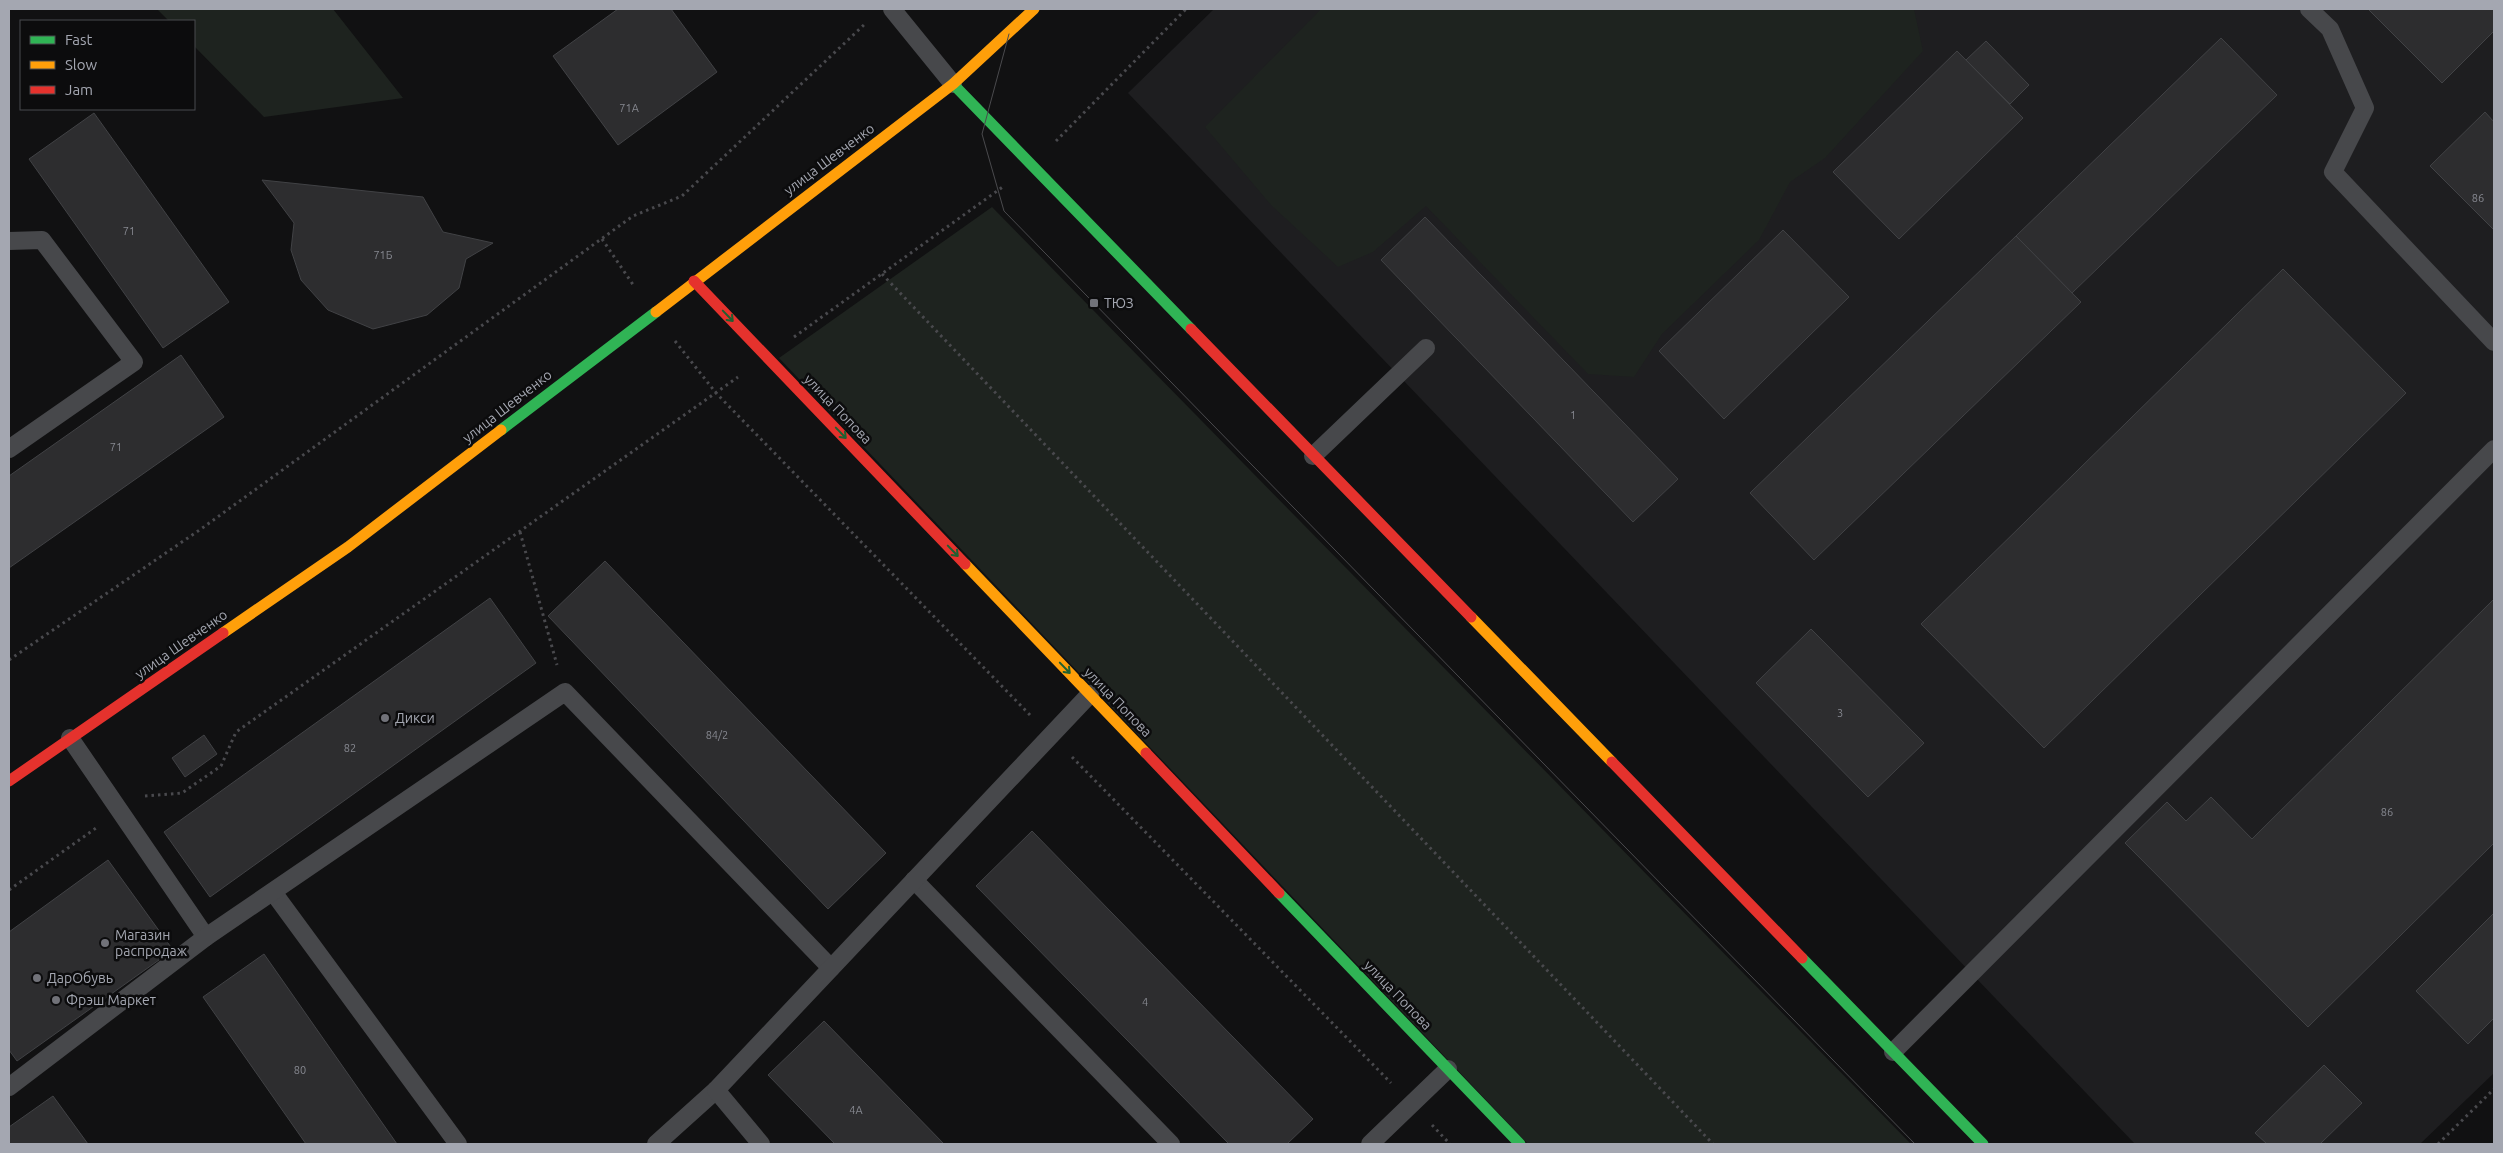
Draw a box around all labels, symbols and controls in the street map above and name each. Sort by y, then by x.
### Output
legend [20,20,195,110]
text: Fast [65,31,93,48]
text: Slow [65,56,98,73]
text: Jam [65,81,93,98]
house number: 71А [619,102,640,114]
street label: улица Шевченко [781,120,877,198]
house number: 86 [2472,192,2484,204]
house number: 71 [123,225,135,237]
house number: 71Б [373,249,393,261]
place label: ТЮЗ [1104,295,1134,311]
marker: ТЮЗ [1088,297,1100,309]
one-way arrow [722,310,734,322]
street label: улица Шевченко [459,366,555,446]
street label: улица Попова [801,371,875,447]
house number: 1 [1570,409,1576,421]
one-way arrow [835,427,847,439]
house number: 71 [110,441,122,453]
one-way arrow [947,544,959,557]
street label: улица Шевченко [132,606,230,682]
one-way arrow [1059,662,1071,674]
street label: улица Попова [1081,664,1155,740]
house number: 3 [1837,707,1843,719]
place label: Дикси [395,710,435,726]
marker: Дикси [379,712,391,724]
house number: 84/2 [706,729,728,741]
house number: 82 [344,742,356,754]
house number: 86 [2381,806,2393,818]
place label: Магазин распродаж [115,927,188,959]
marker: Магазин распродаж [99,937,111,949]
street label: улица Попова [1361,957,1435,1033]
place label: ДарОбувь [47,970,113,986]
marker: ДарОбувь [31,972,43,984]
place label: Фрэш Маркет [66,992,156,1008]
marker: Фрэш Маркет [50,994,62,1006]
house number: 4 [1142,996,1148,1008]
house number: 80 [294,1064,306,1076]
house number: 4А [849,1104,864,1116]

